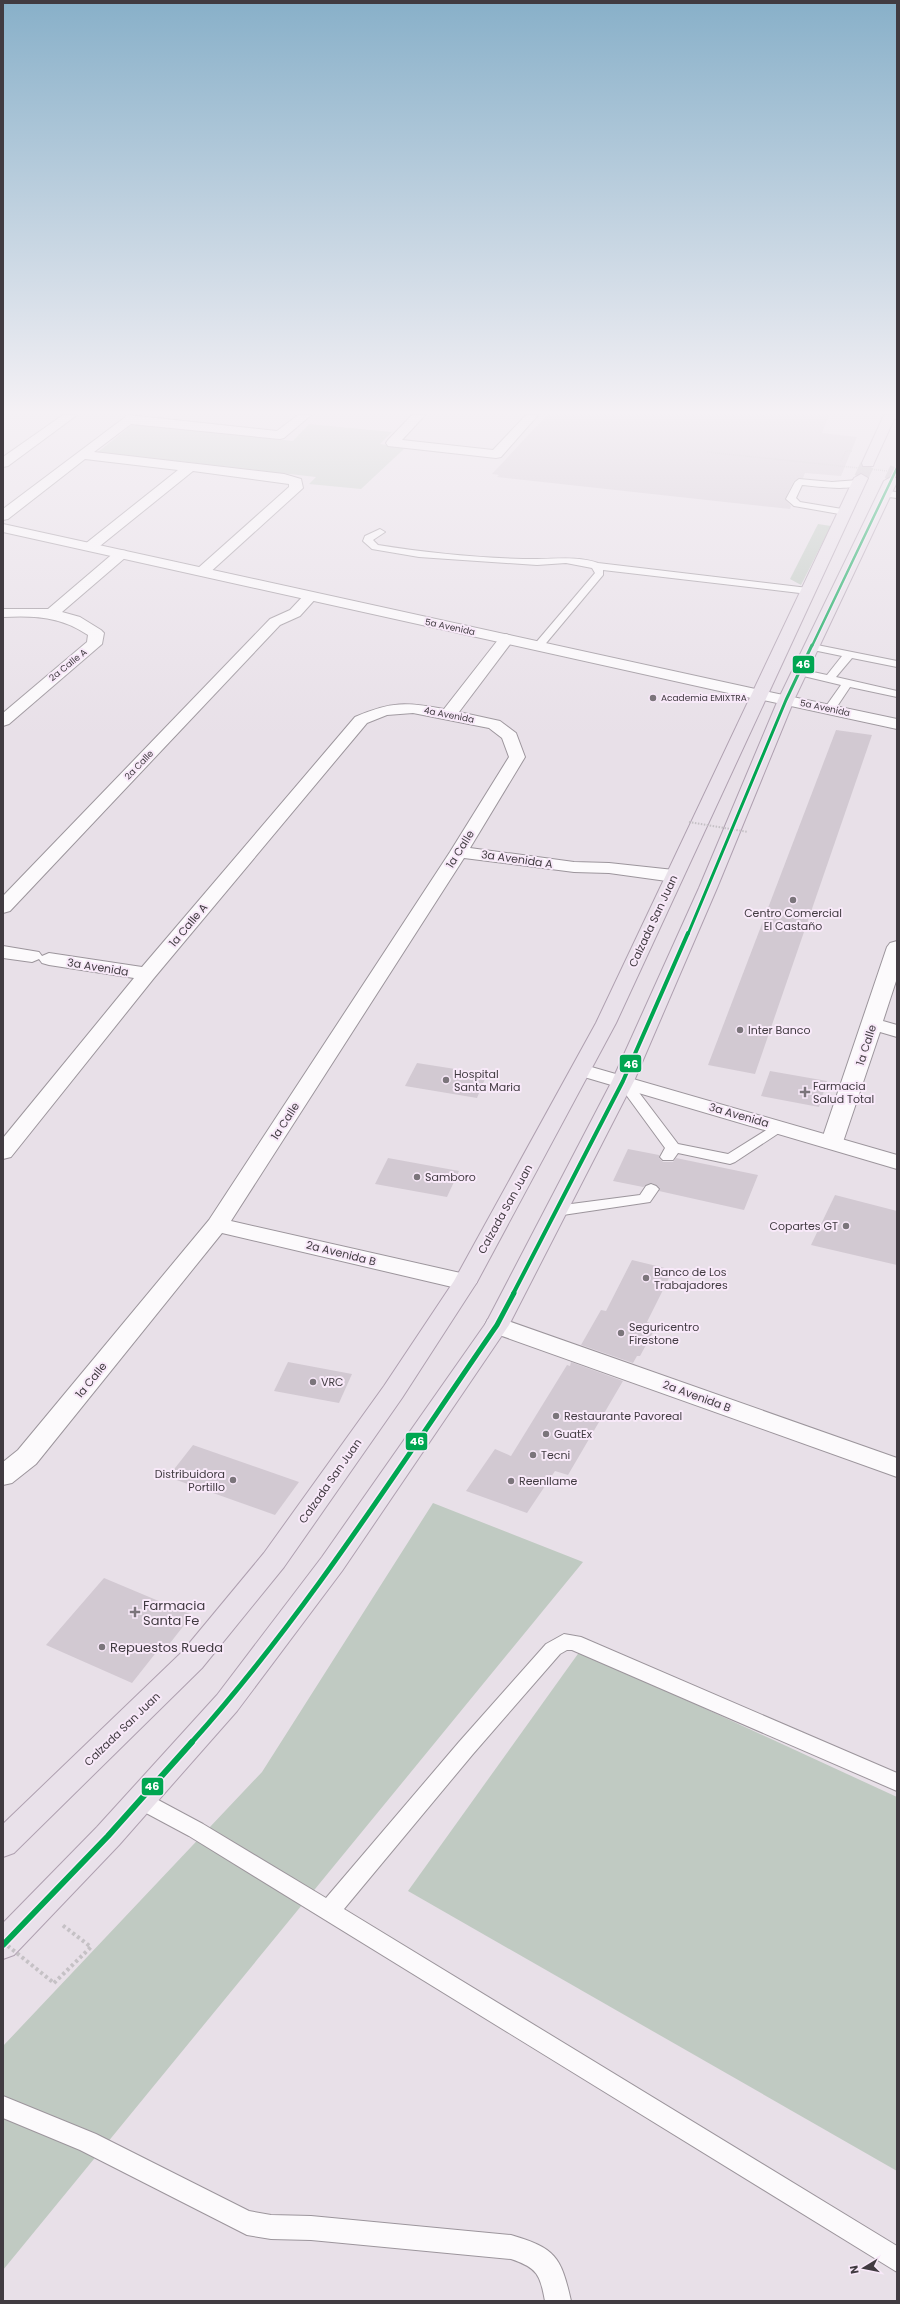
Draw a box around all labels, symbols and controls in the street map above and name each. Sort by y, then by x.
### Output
street label: 5a Avenida [424,616,476,638]
street label: 2a Calle A [47,646,89,684]
line badge: 46 [792,655,815,674]
text: 46 [796,656,810,672]
place label: Academia EMIXTRA [661,692,747,704]
marker: Academia EMIXTRA [648,693,658,703]
street label: 5a Avenida [799,697,851,719]
street label: 4a Avenida [423,704,475,726]
street label: 2a Calle [122,747,156,782]
street label: 1a Calle [442,827,478,871]
street label: 3a Avenida A [480,846,554,872]
street label: Calzada San Juan [625,872,681,970]
marker: Centro Comercial El Castaño [788,895,798,905]
street label: 1a Calle A [165,899,211,950]
place label: Centro Comercial El Castaño [744,905,842,934]
street label: 3a Avenida [66,954,130,980]
place label: Inter Banco [748,1022,811,1038]
street label: 1a Calle [852,1022,880,1067]
marker: Inter Banco [735,1025,745,1035]
line badge: 46 [619,1054,642,1073]
text: 46 [624,1056,638,1072]
place label: Hospital Santa Maria [454,1066,520,1095]
marker: Hospital Santa Maria [441,1075,451,1085]
place label: Farmacia Salud Total [813,1078,874,1107]
marker: Farmacia Salud Total [800,1087,810,1097]
street label: 1a Calle [267,1099,303,1143]
street label: 3a Avenida [707,1099,771,1131]
street label: Calzada San Juan [474,1161,536,1257]
place label: Samboro [425,1169,476,1185]
marker: Samboro [412,1172,422,1182]
place label: Copartes GT [769,1218,838,1234]
marker: Copartes GT [841,1221,851,1231]
street label: 2a Avenida B [304,1237,378,1269]
place label: Banco de Los Trabajadores [654,1264,728,1293]
marker: Banco de Los Trabajadores [641,1273,651,1283]
place label: Seguricentro Firestone [629,1319,699,1348]
marker: Seguricentro Firestone [616,1328,626,1338]
street label: 1a Calle [72,1358,111,1401]
place label: VRC [321,1374,344,1390]
street label: 2a Avenida B [661,1376,734,1416]
marker: VRC [308,1377,318,1387]
place label: Restaurante Pavoreal [564,1408,682,1424]
marker: Restaurante Pavoreal [551,1411,561,1421]
place label: GuatEx [554,1426,593,1442]
marker: GuatEx [541,1429,551,1439]
line badge: 46 [405,1432,428,1451]
text: 46 [410,1433,424,1449]
street label: Calzada San Juan [295,1435,365,1527]
place label: Tecni [541,1447,570,1463]
marker: Tecni [528,1450,538,1460]
place label: Distribuidora Portillo [155,1466,225,1495]
place label: Reenllame [519,1473,578,1489]
marker: Distribuidora Portillo [228,1475,238,1485]
marker: Reenllame [506,1476,516,1486]
place label: Farmacia Santa Fe [143,1596,205,1630]
marker: Farmacia Santa Fe [130,1607,140,1617]
place label: Repuestos Rueda [110,1638,223,1657]
marker: Repuestos Rueda [97,1642,107,1652]
street label: Calzada San Juan [80,1688,164,1770]
line badge: 46 [141,1777,164,1796]
text: 46 [145,1778,159,1794]
north arrow [844,2248,884,2288]
text: N [846,2264,863,2275]

